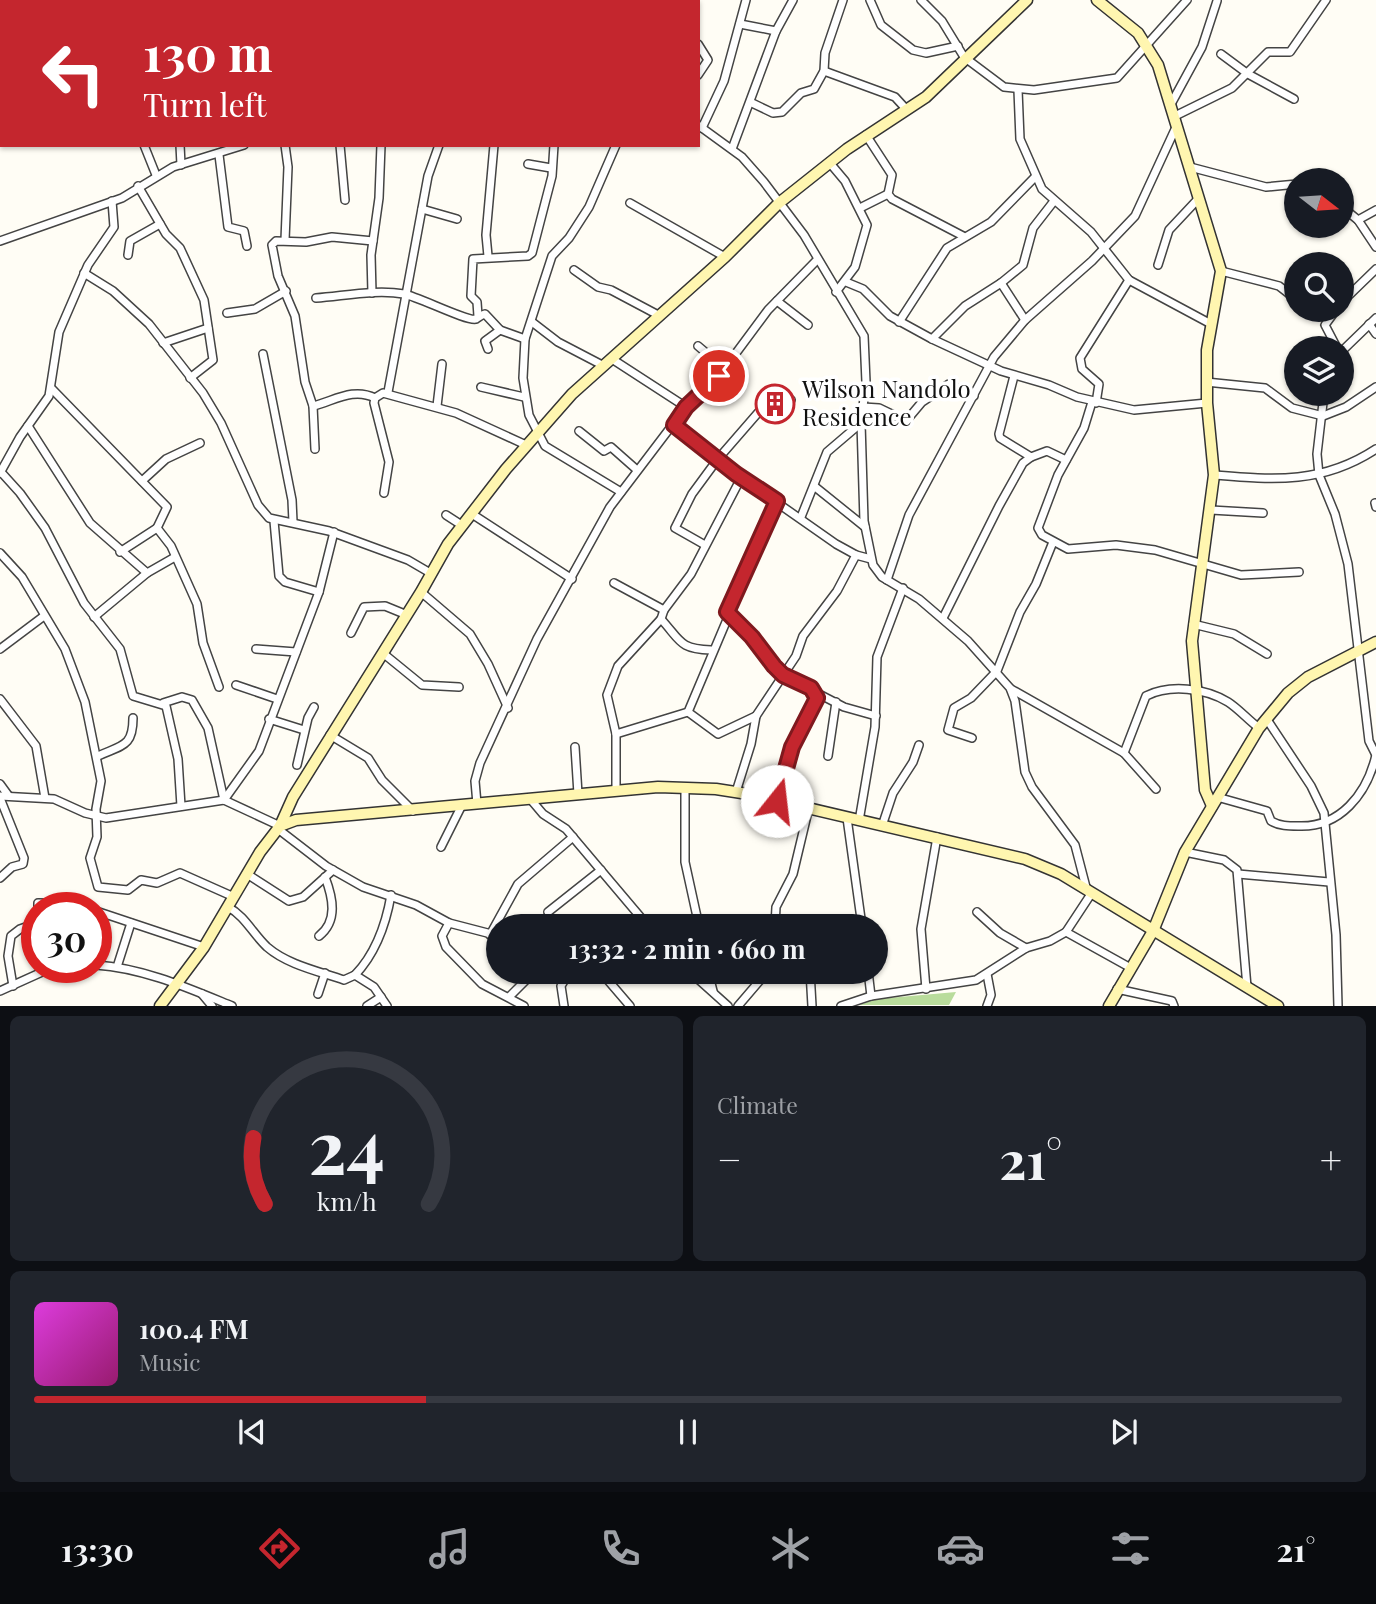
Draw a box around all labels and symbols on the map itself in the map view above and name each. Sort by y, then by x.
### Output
north arrow [1284,168,1354,238]
pin [689,346,749,406]
place label: Wilson Nandolo Residence [801,372,971,432]
building icon: Wilson Nandolo Residence [754,383,796,425]
position arrow [740,764,814,838]
speed limit sign: 30 [21,892,112,983]

